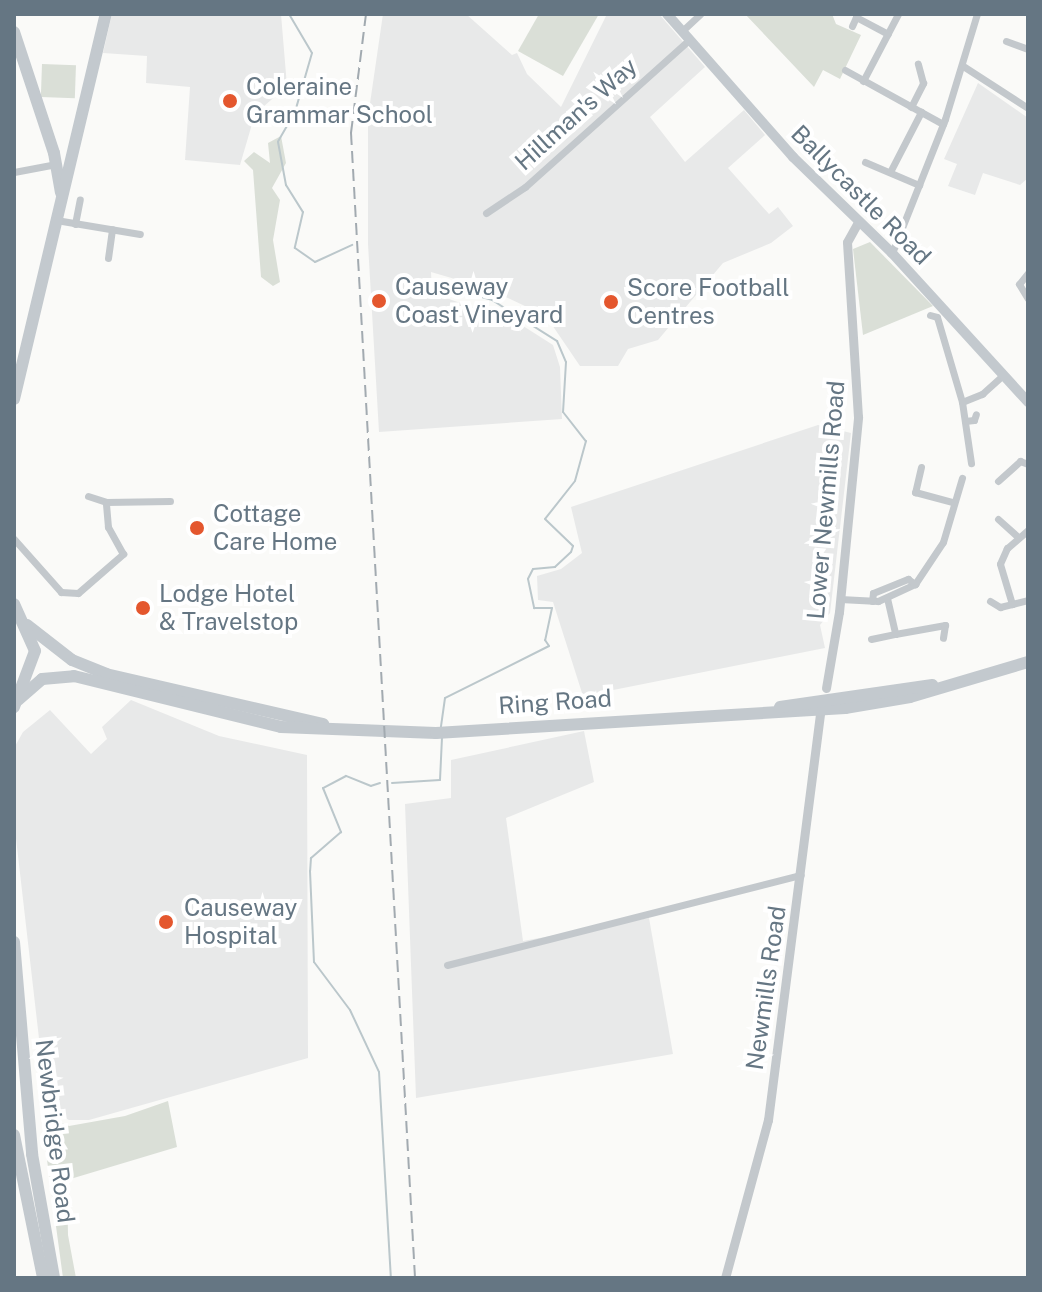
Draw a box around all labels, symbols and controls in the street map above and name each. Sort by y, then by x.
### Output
street label: Hillman's Way [509,52,643,176]
place label: Coleraine Grammar School [246,73,433,129]
marker: Coleraine Grammar School [221,92,239,110]
street label: Ballycastle Road [785,119,937,271]
place label: Causeway Coast Vineyard [395,273,564,329]
place label: Score Football Centres [627,274,790,330]
marker: Causeway Coast Vineyard [370,292,388,310]
marker: Score Football Centres [602,293,620,311]
street label: Lower Newmills Road [801,379,851,621]
place label: Cottage Care Home [213,500,337,556]
marker: Cottage Care Home [188,519,206,537]
place label: Lodge Hotel & Travelstop [159,580,298,636]
marker: Lodge Hotel & Travelstop [134,599,152,617]
street label: Ring Road [497,684,613,720]
place label: Causeway Hospital [184,894,297,950]
street label: Newmills Road [740,904,792,1072]
marker: Causeway Hospital [155,911,177,933]
street label: Newbridge Road [29,1038,81,1224]

